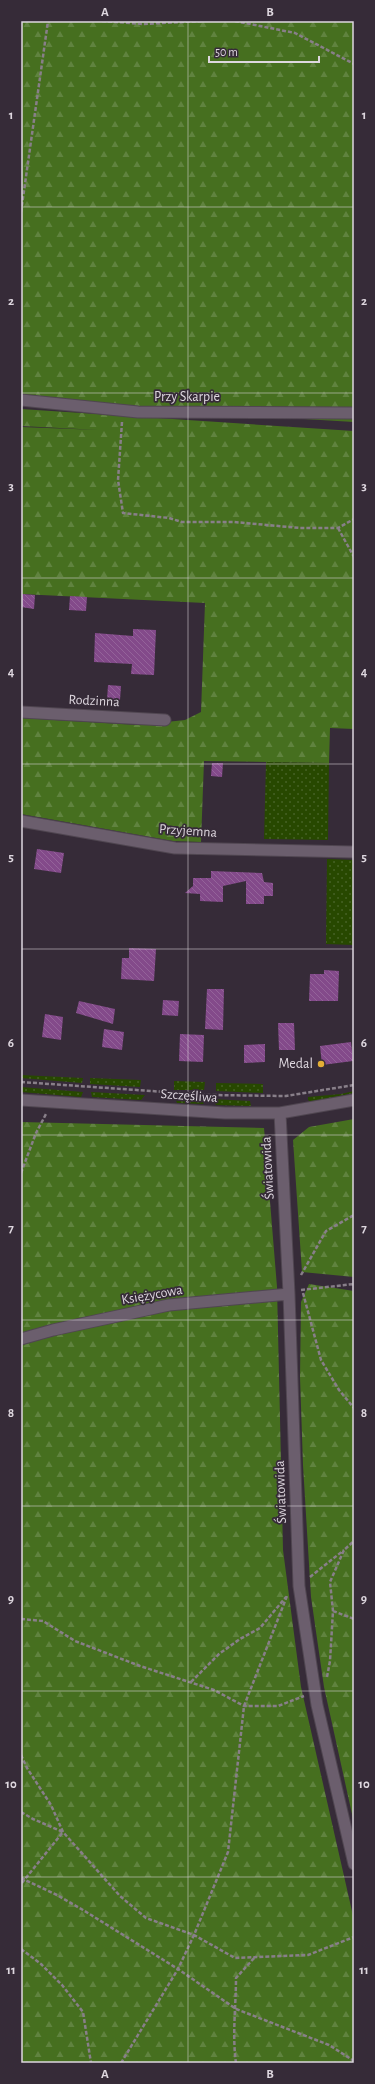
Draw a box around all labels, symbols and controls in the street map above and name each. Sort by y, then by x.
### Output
text: A [101,6,109,19]
text: B [266,6,274,19]
scale bar [209,38,319,64]
text: 50 m [215,46,238,58]
text: 1 [9,109,13,122]
text: 1 [362,109,366,122]
text: 2 [8,295,14,308]
text: 2 [361,295,367,308]
street label: Przy Skarpie [154,390,220,404]
text: 3 [8,480,14,493]
text: 3 [361,480,367,493]
text: 4 [8,666,15,679]
text: 4 [361,666,368,679]
street label: Rodzinna [68,693,121,709]
street label: Przyjemna [158,822,218,840]
text: 5 [8,851,14,864]
text: 5 [361,851,367,864]
text: 6 [8,1037,14,1050]
text: 6 [361,1037,367,1050]
place label: Medal [279,1057,313,1071]
marker: Medal [316,1059,326,1069]
street label: Szczęśliwa [160,1087,219,1105]
street label: Światowida [256,1136,277,1200]
text: 7 [8,1222,14,1235]
text: 7 [361,1222,367,1235]
street label: Księżycowa [120,1283,184,1307]
text: 8 [8,1407,14,1420]
text: 8 [361,1407,367,1420]
street label: Światowida [270,1460,289,1524]
text: 9 [8,1593,14,1606]
text: 9 [361,1593,367,1606]
text: 10 [5,1778,17,1791]
text: 10 [358,1778,370,1791]
text: 11 [6,1964,16,1977]
text: 11 [359,1964,369,1977]
text: A [101,2068,109,2081]
text: B [266,2068,274,2081]

